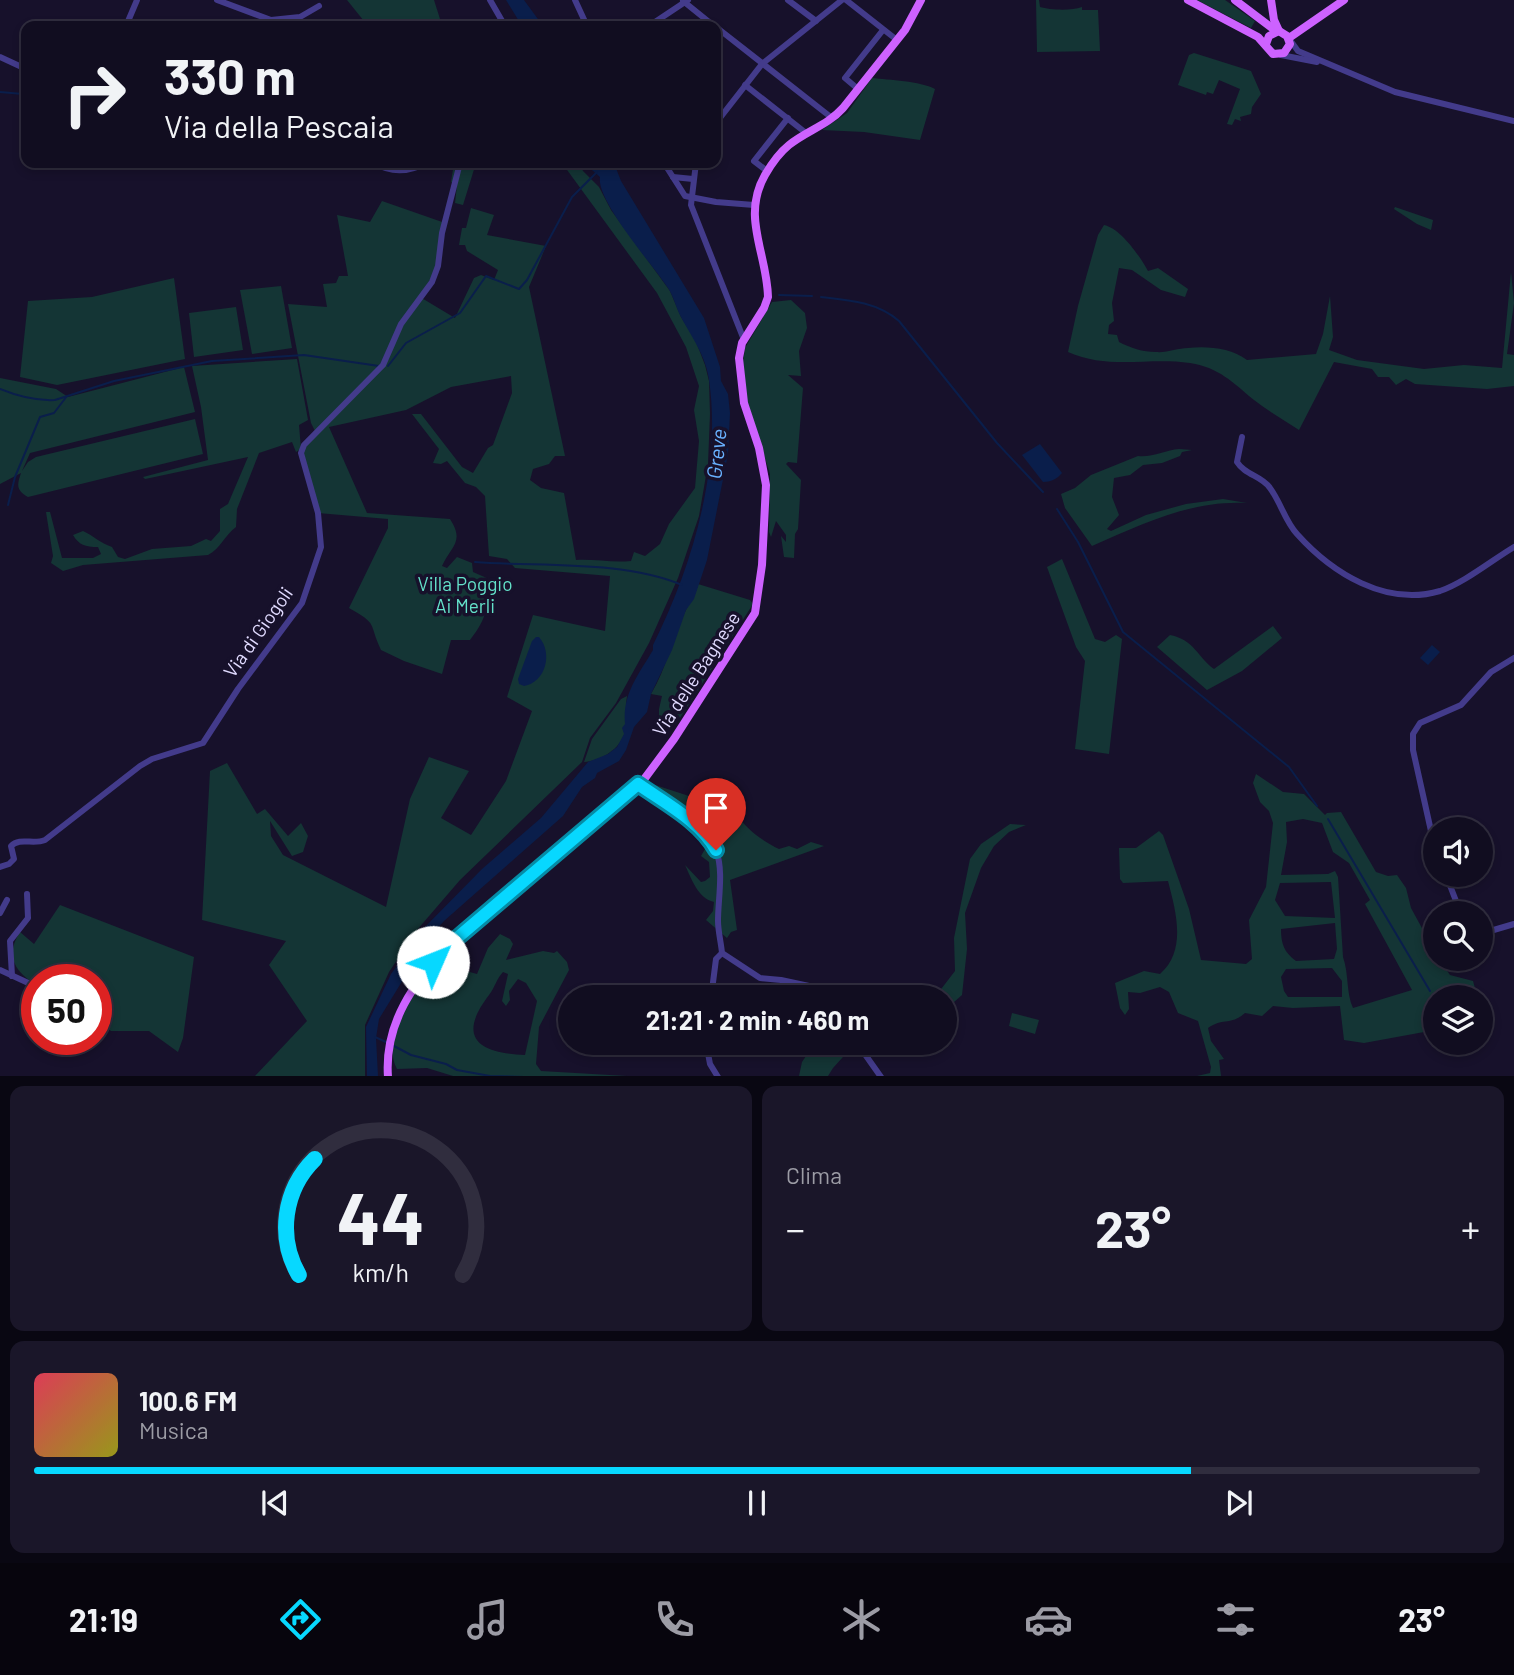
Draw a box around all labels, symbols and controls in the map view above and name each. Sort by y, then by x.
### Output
text: 330 m [164,46,296,105]
icon: right [49,49,140,140]
text: Via della Pescaia [164,106,394,144]
water label: Greve [700,427,731,480]
park label: Villa Poggio Ai Merli [417,572,513,617]
street label: Via di Giogoli [218,582,297,681]
street label: Via delle Bagnese [647,607,744,740]
pin [686,778,746,850]
icon: arrive [697,789,735,827]
map controls [1423,817,1493,1055]
button: sound [1423,817,1493,887]
button: search [1423,901,1493,971]
position arrow [396,925,470,999]
speed limit sign: 50 [21,964,112,1055]
button: layers [1423,985,1493,1055]
text: 21:21 · 2 min · 460 m [646,1004,869,1035]
text: Clima [786,1161,842,1189]
text: 44 [337,1172,425,1260]
text: 23° [1095,1196,1171,1258]
text: − [786,1205,805,1251]
text: + [1461,1205,1480,1251]
text: km/h [353,1256,409,1286]
text: 100.6 FM [139,1385,237,1416]
text: Musica [139,1416,208,1444]
icon: previous [256,1484,294,1522]
icon: pause [738,1484,776,1522]
icon: next [1220,1484,1258,1522]
icon: directions [276,1595,325,1644]
icon: music [463,1595,512,1644]
icon: phone [650,1595,699,1644]
icon: climate [837,1595,886,1644]
icon: car [1024,1595,1073,1644]
icon: filters [1211,1595,1260,1644]
text: 21:19 [69,1600,138,1638]
text: 23° [1398,1600,1445,1638]

